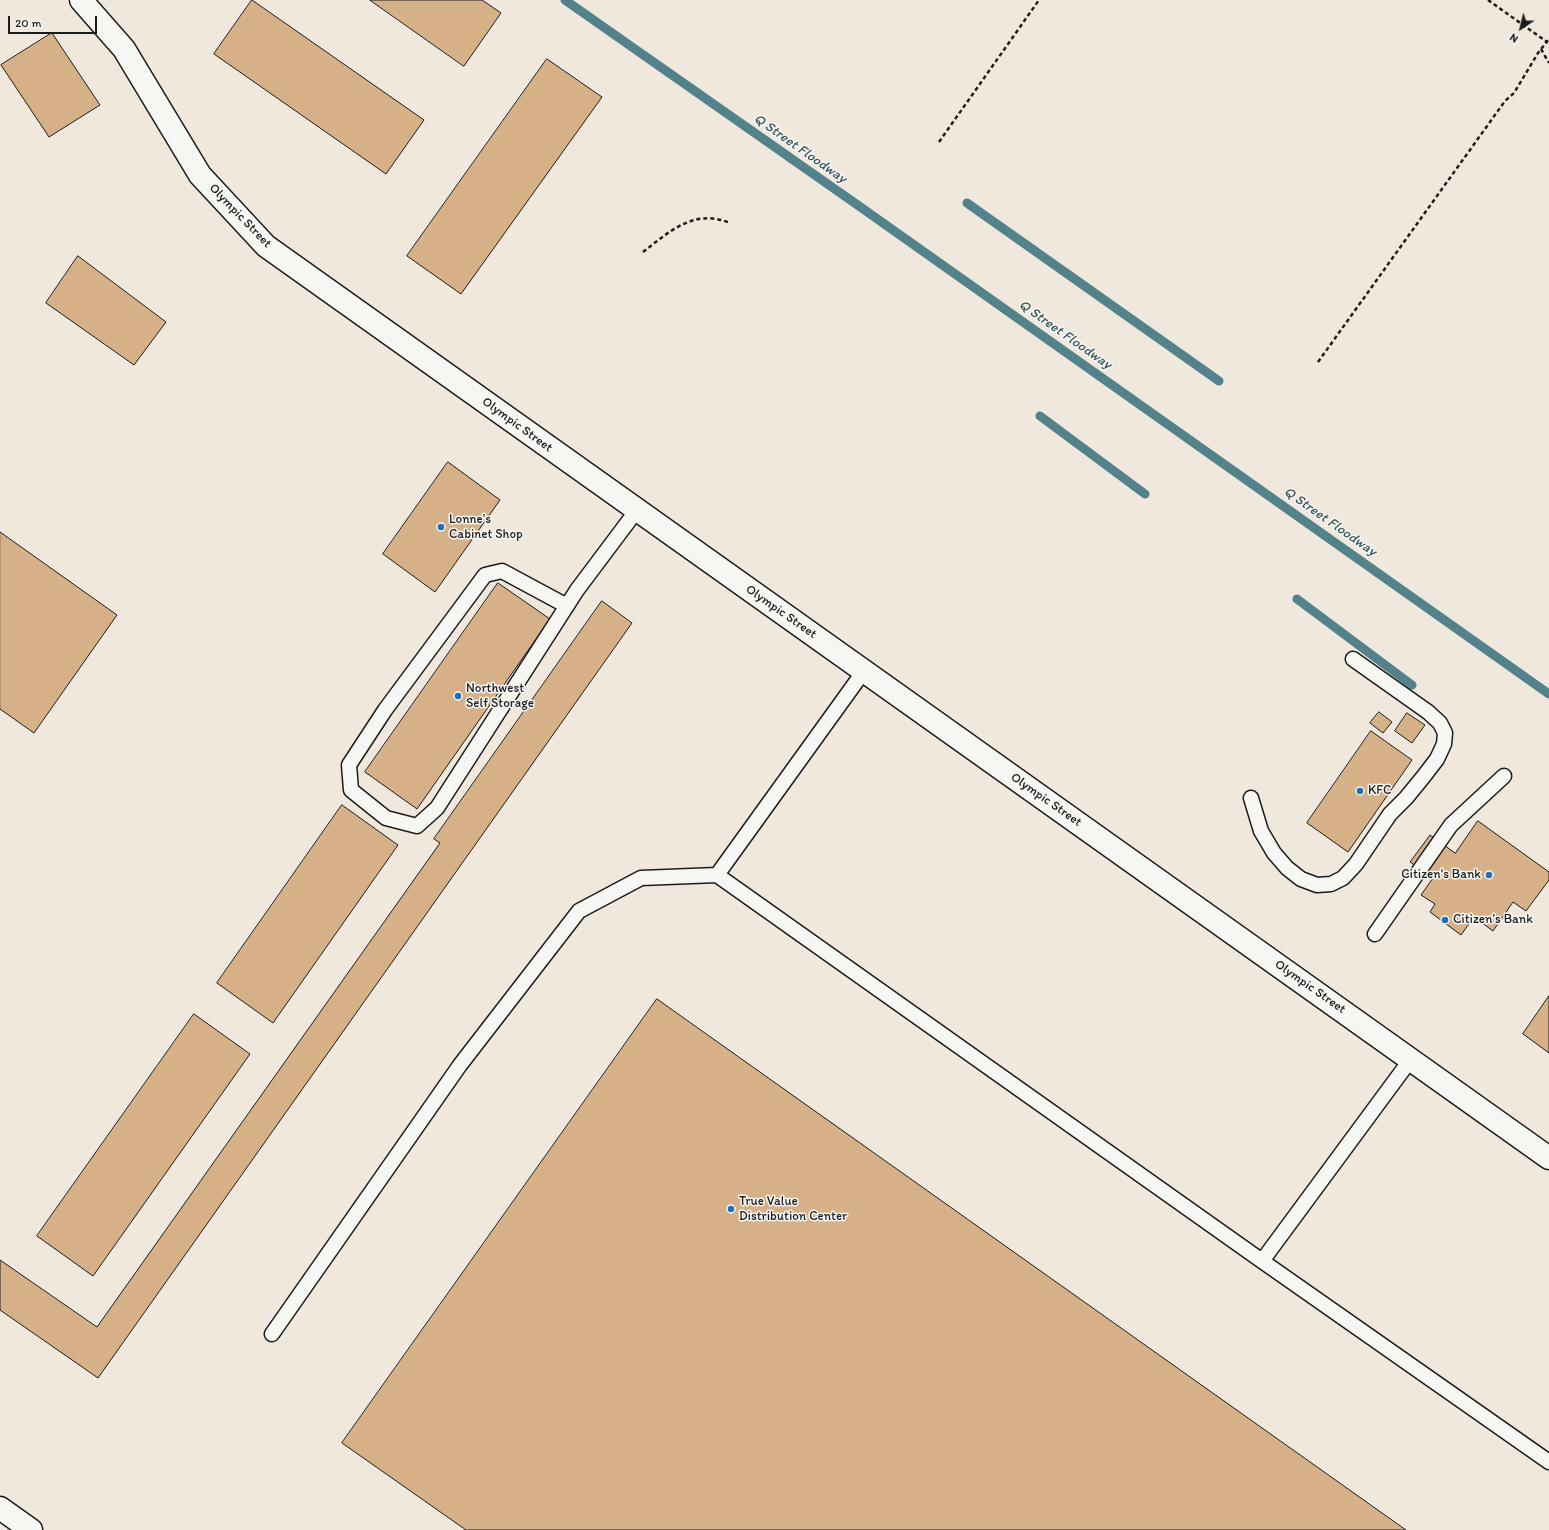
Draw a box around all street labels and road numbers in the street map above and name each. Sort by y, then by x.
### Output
street label: Olympic Street [205,181,275,251]
street label: Olympic Street [479,394,555,456]
street label: Olympic Street [742,582,820,642]
street label: Olympic Street [1007,770,1085,830]
street label: Olympic Street [1271,957,1349,1017]

